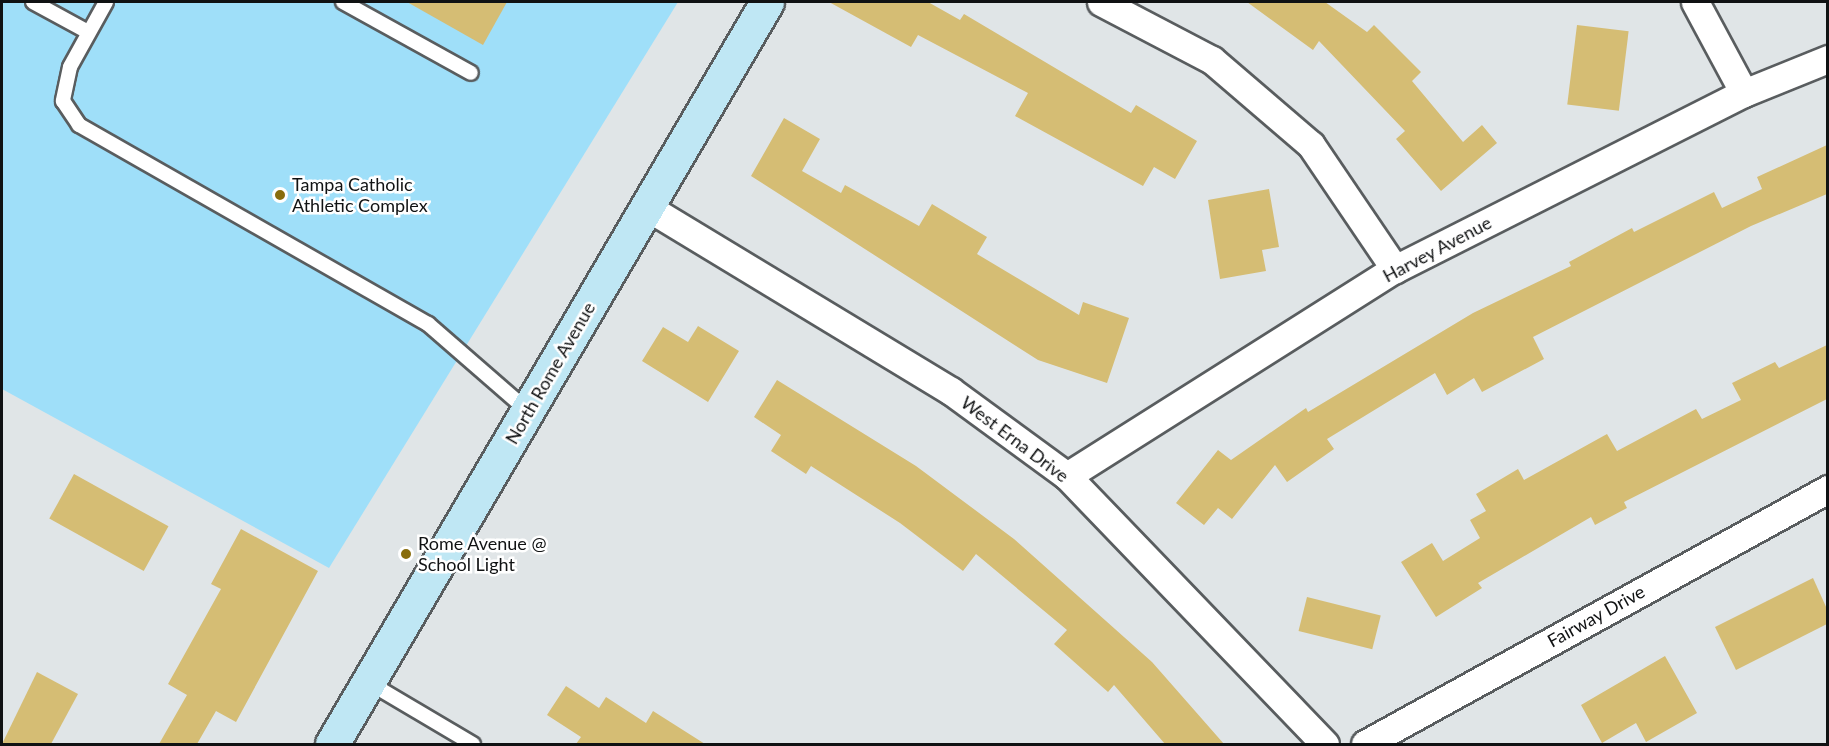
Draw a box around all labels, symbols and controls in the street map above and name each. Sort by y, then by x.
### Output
place label: Tampa Catholic Athletic Complex [292,174,428,216]
marker: Tampa Catholic Athletic Complex [273,188,287,202]
street label: Harvey Avenue [1379,211,1495,287]
street label: North Rome Avenue [500,298,600,448]
street label: West Erna Drive [957,392,1073,486]
place label: Rome Avenue @ School Light [418,533,547,576]
marker: Rome Avenue @ School Light [399,547,413,561]
street label: Fairway Drive [1543,580,1649,652]

